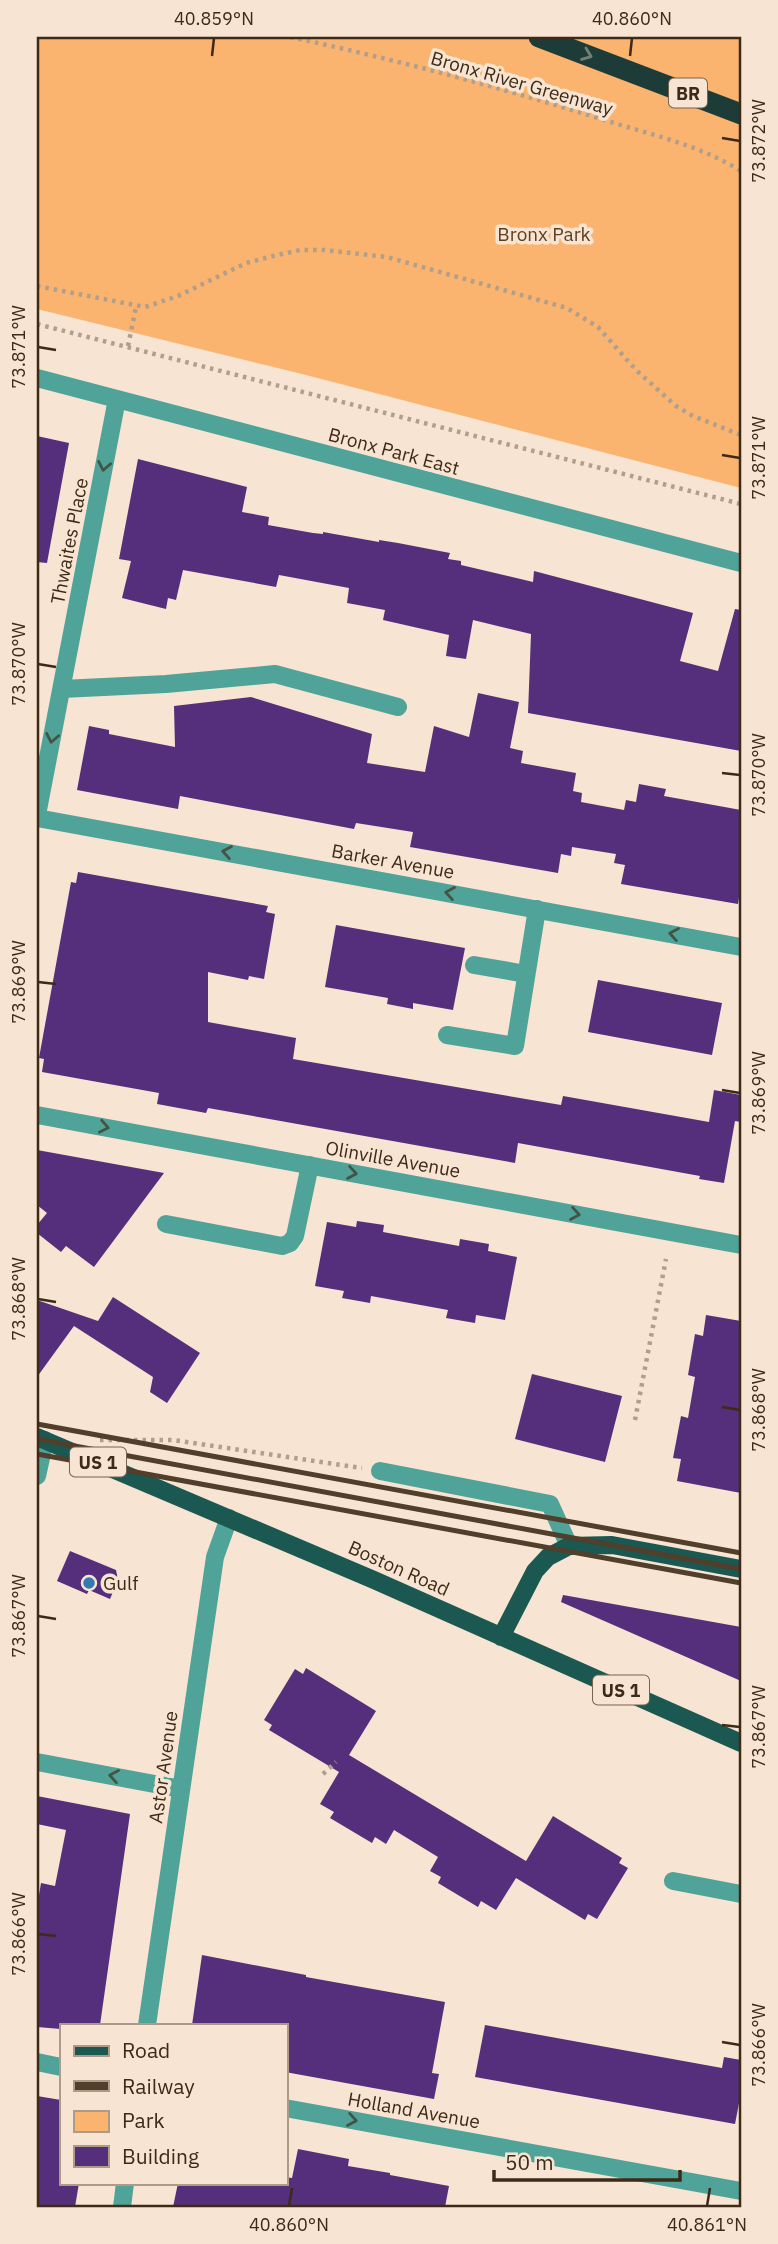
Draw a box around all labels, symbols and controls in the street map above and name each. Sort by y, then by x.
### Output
text: 40.859°N [174,7,254,30]
text: 40.860°N [592,7,672,30]
street label: Bronx River Greenway [428,45,616,121]
one-way arrow [580,47,593,61]
road number: BR [669,78,707,108]
text: 73.872°W [747,99,770,183]
park label: Bronx Park [497,222,591,246]
text: 73.871°W [7,305,30,389]
text: 73.871°W [747,416,770,500]
street label: Bronx Park East [326,422,462,480]
one-way arrow [98,460,113,472]
street label: Thwaites Place [45,476,93,606]
text: 73.870°W [7,622,30,706]
one-way arrow [45,732,60,744]
text: 73.870°W [747,733,770,817]
street label: Barker Avenue [330,838,456,884]
one-way arrow [221,846,233,861]
one-way arrow [444,886,456,901]
one-way arrow [668,927,680,942]
text: 73.869°W [7,940,30,1024]
text: 73.869°W [747,1051,770,1135]
one-way arrow [98,1119,110,1134]
street label: Olinville Avenue [324,1135,462,1183]
one-way arrow [346,1165,358,1180]
one-way arrow [569,1206,581,1221]
text: 73.868°W [7,1257,30,1341]
text: 73.868°W [747,1368,770,1452]
road number: US 1 [70,1448,126,1476]
street label: Boston Road [345,1535,453,1601]
place label: Gulf [103,1571,138,1595]
text: 73.867°W [7,1574,30,1658]
marker: Gulf [81,1575,97,1591]
road number: US 1 [593,1675,649,1704]
text: 73.867°W [747,1685,770,1769]
street label: Astor Avenue [143,1709,183,1825]
one-way arrow [108,1769,120,1784]
text: 73.866°W [7,1892,30,1976]
text: 73.866°W [747,2003,770,2087]
legend [60,2024,287,2184]
text: Road [122,2036,170,2064]
text: Railway [122,2072,195,2100]
street label: Holland Avenue [346,2087,482,2133]
text: Park [122,2106,165,2134]
one-way arrow [346,2112,358,2127]
scale bar [494,2139,680,2183]
text: Building [122,2142,199,2170]
text: 50 m [505,2148,554,2176]
text: 40.860°N [249,2213,329,2236]
text: 40.861°N [667,2213,747,2236]

